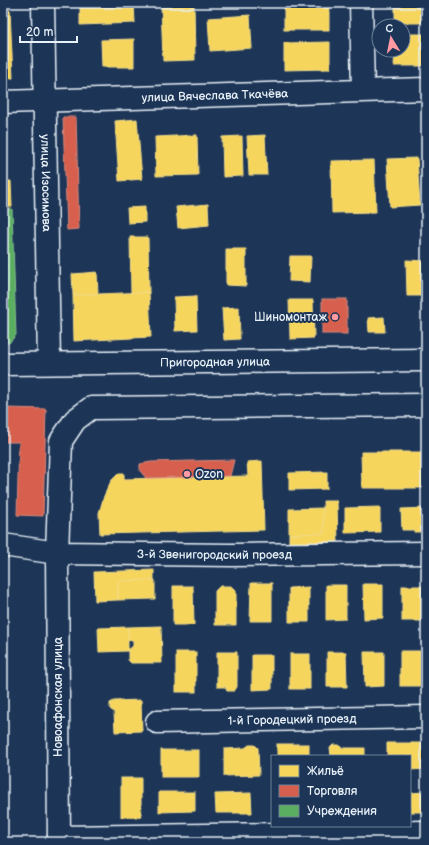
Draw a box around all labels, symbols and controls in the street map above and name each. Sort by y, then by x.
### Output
scale bar [20,18,77,44]
north arrow [371,18,411,58]
text: С [384,22,395,36]
text: 20 m [26,25,53,40]
street label: улица Вячеслава Ткачёва [141,86,288,105]
street label: улица Изосимова [38,134,54,232]
place label: Шиномонтаж [254,310,328,325]
marker: Шиномонтаж [330,312,340,322]
street label: Пригородная улица [160,354,270,370]
place label: Ozon [195,467,223,482]
marker: Ozon [182,469,192,479]
street label: 3-й Звенигородский проезд [137,546,293,563]
street label: Новоафонская улица [51,637,66,757]
street label: 1-й Городецкий проезд [227,711,357,728]
legend [271,755,411,827]
text: Жильё [307,764,344,779]
text: Торговля [307,784,358,799]
text: Учреждения [307,804,377,819]

